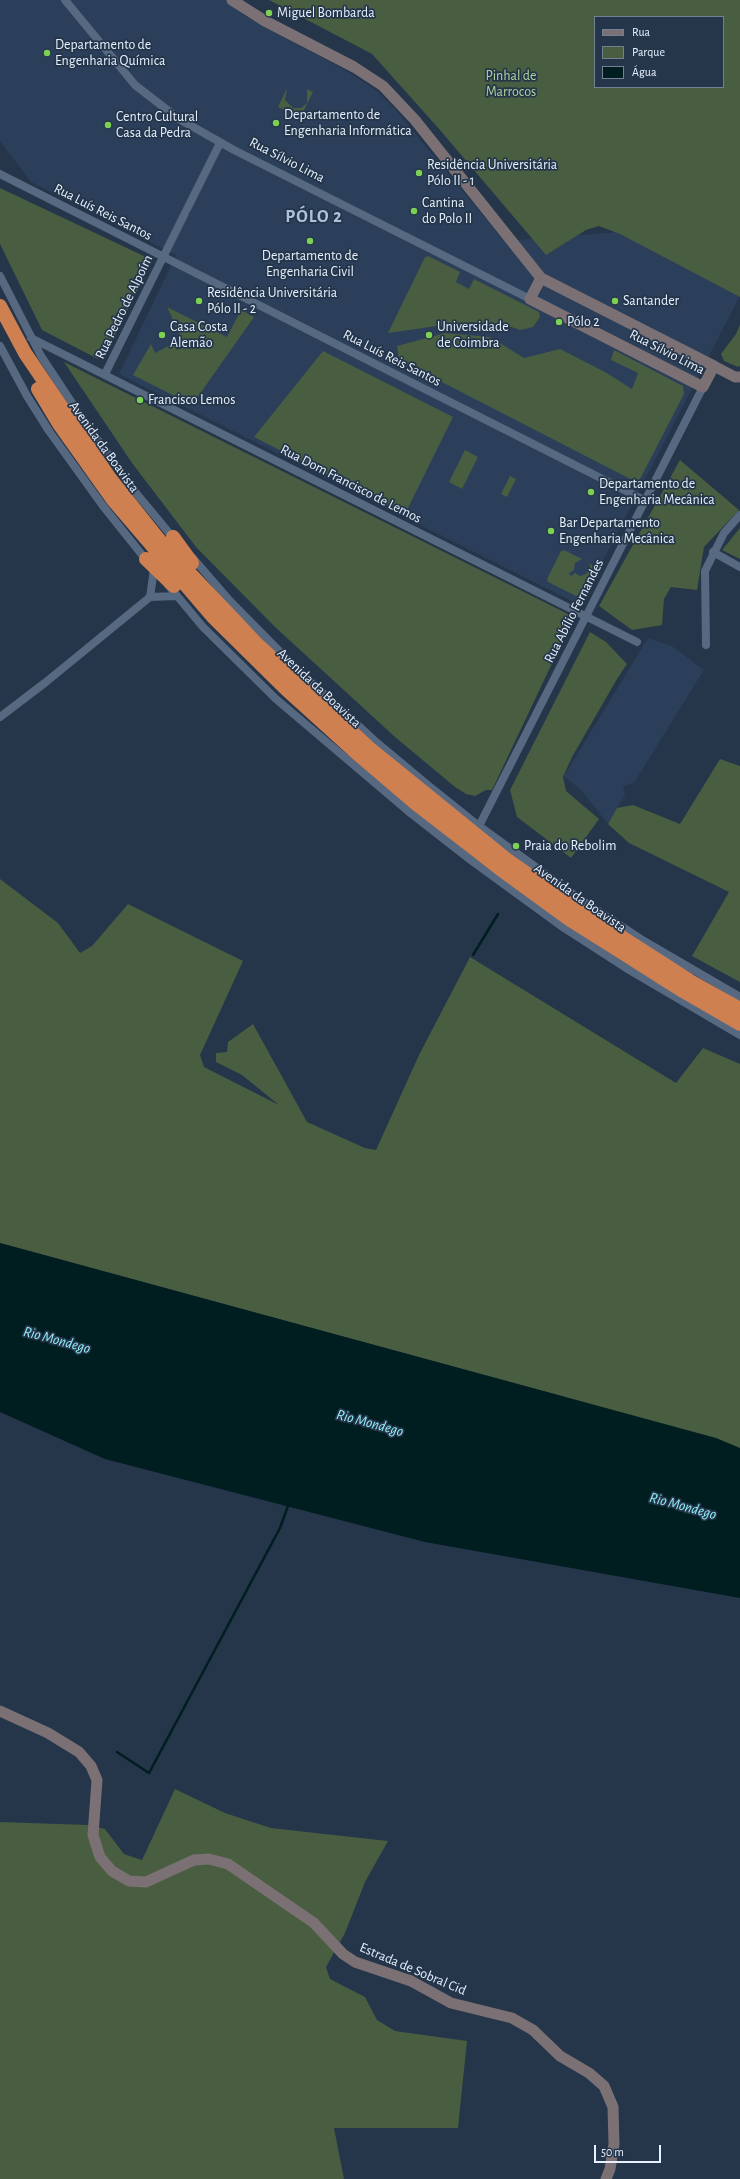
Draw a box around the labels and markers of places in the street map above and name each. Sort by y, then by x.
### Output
place label: Miguel Bombarda [277,5,375,21]
marker: Miguel Bombarda [264,8,274,18]
place label: Departamento de Engenharia Química [55,37,165,70]
marker: Departamento de Engenharia Química [42,48,52,58]
place label: Departamento de Engenharia Informática [284,107,412,140]
place label: Centro Cultural Casa da Pedra [116,109,198,142]
marker: Departamento de Engenharia Informática [271,118,281,128]
marker: Centro Cultural Casa da Pedra [103,120,113,130]
place label: Residência Universitária Pólo II - 1 [427,157,557,190]
marker: Residência Universitária Pólo II - 1 [414,168,424,178]
place label: Cantina do Polo II [422,195,472,228]
marker: Cantina do Polo II [409,206,419,216]
marker: Departamento de Engenharia Civil [305,236,315,246]
place label: Departamento de Engenharia Civil [262,248,358,280]
place label: Residência Universitária Pólo II - 2 [207,285,337,318]
place label: Santander [623,293,679,309]
marker: Residência Universitária Pólo II - 2 [194,296,204,306]
marker: Santander [610,296,620,306]
place label: Pólo 2 [567,314,600,330]
marker: Pólo 2 [554,317,564,327]
place label: Casa Costa Alemão [170,319,228,352]
place label: Universidade de Coimbra [437,319,509,352]
marker: Casa Costa Alemão [157,330,167,340]
marker: Universidade de Coimbra [424,330,434,340]
place label: Francisco Lemos [148,392,235,408]
marker: Francisco Lemos [135,395,145,405]
place label: Departamento de Engenharia Mecânica [599,476,715,508]
marker: Departamento de Engenharia Mecânica [586,487,596,497]
place label: Bar Departamento Engenharia Mecânica [559,515,675,548]
marker: Bar Departamento Engenharia Mecânica [546,526,556,536]
place label: Praia do Rebolim [524,838,616,854]
marker: Praia do Rebolim [511,841,521,851]

